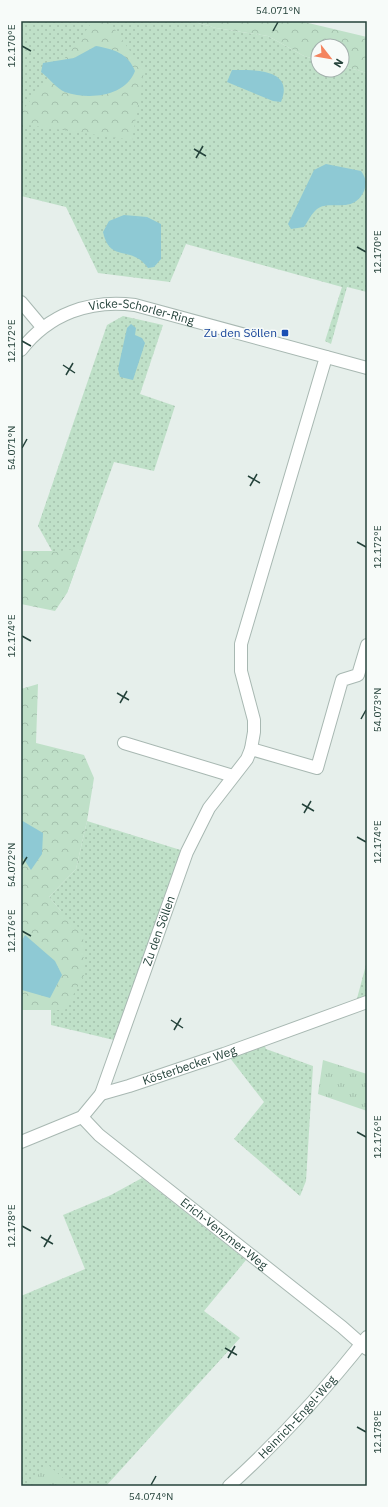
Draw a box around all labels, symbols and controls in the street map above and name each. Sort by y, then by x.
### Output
text: 54.071°N [256,4,300,17]
text: 12.170°E [5,24,18,68]
north arrow [310,38,350,78]
text: N [331,56,347,70]
text: 12.170°E [371,230,384,274]
street label: Vicke-Schorler-Ring [87,296,197,328]
text: 12.172°E [5,319,18,363]
place label: Zu den Söllen [204,325,277,340]
marker: Zu den Söllen [280,328,290,338]
text: 54.071°N [5,426,18,470]
text: 12.172°E [371,525,384,569]
text: 12.174°E [5,614,18,658]
text: 54.073°N [371,688,384,732]
text: 12.174°E [371,820,384,864]
text: 54.072°N [5,843,18,887]
street label: Zu den Söllen [139,893,178,968]
text: 12.176°E [5,909,18,953]
street label: Kösterbecker Weg [141,1042,239,1088]
text: 12.176°E [371,1115,384,1159]
street label: Erich-Venzmer-Weg [178,1194,271,1273]
text: 12.178°E [5,1204,18,1248]
street label: Heinrich-Engel-Weg [255,1372,340,1462]
text: 12.178°E [371,1410,384,1454]
text: 54.074°N [129,1490,173,1503]

